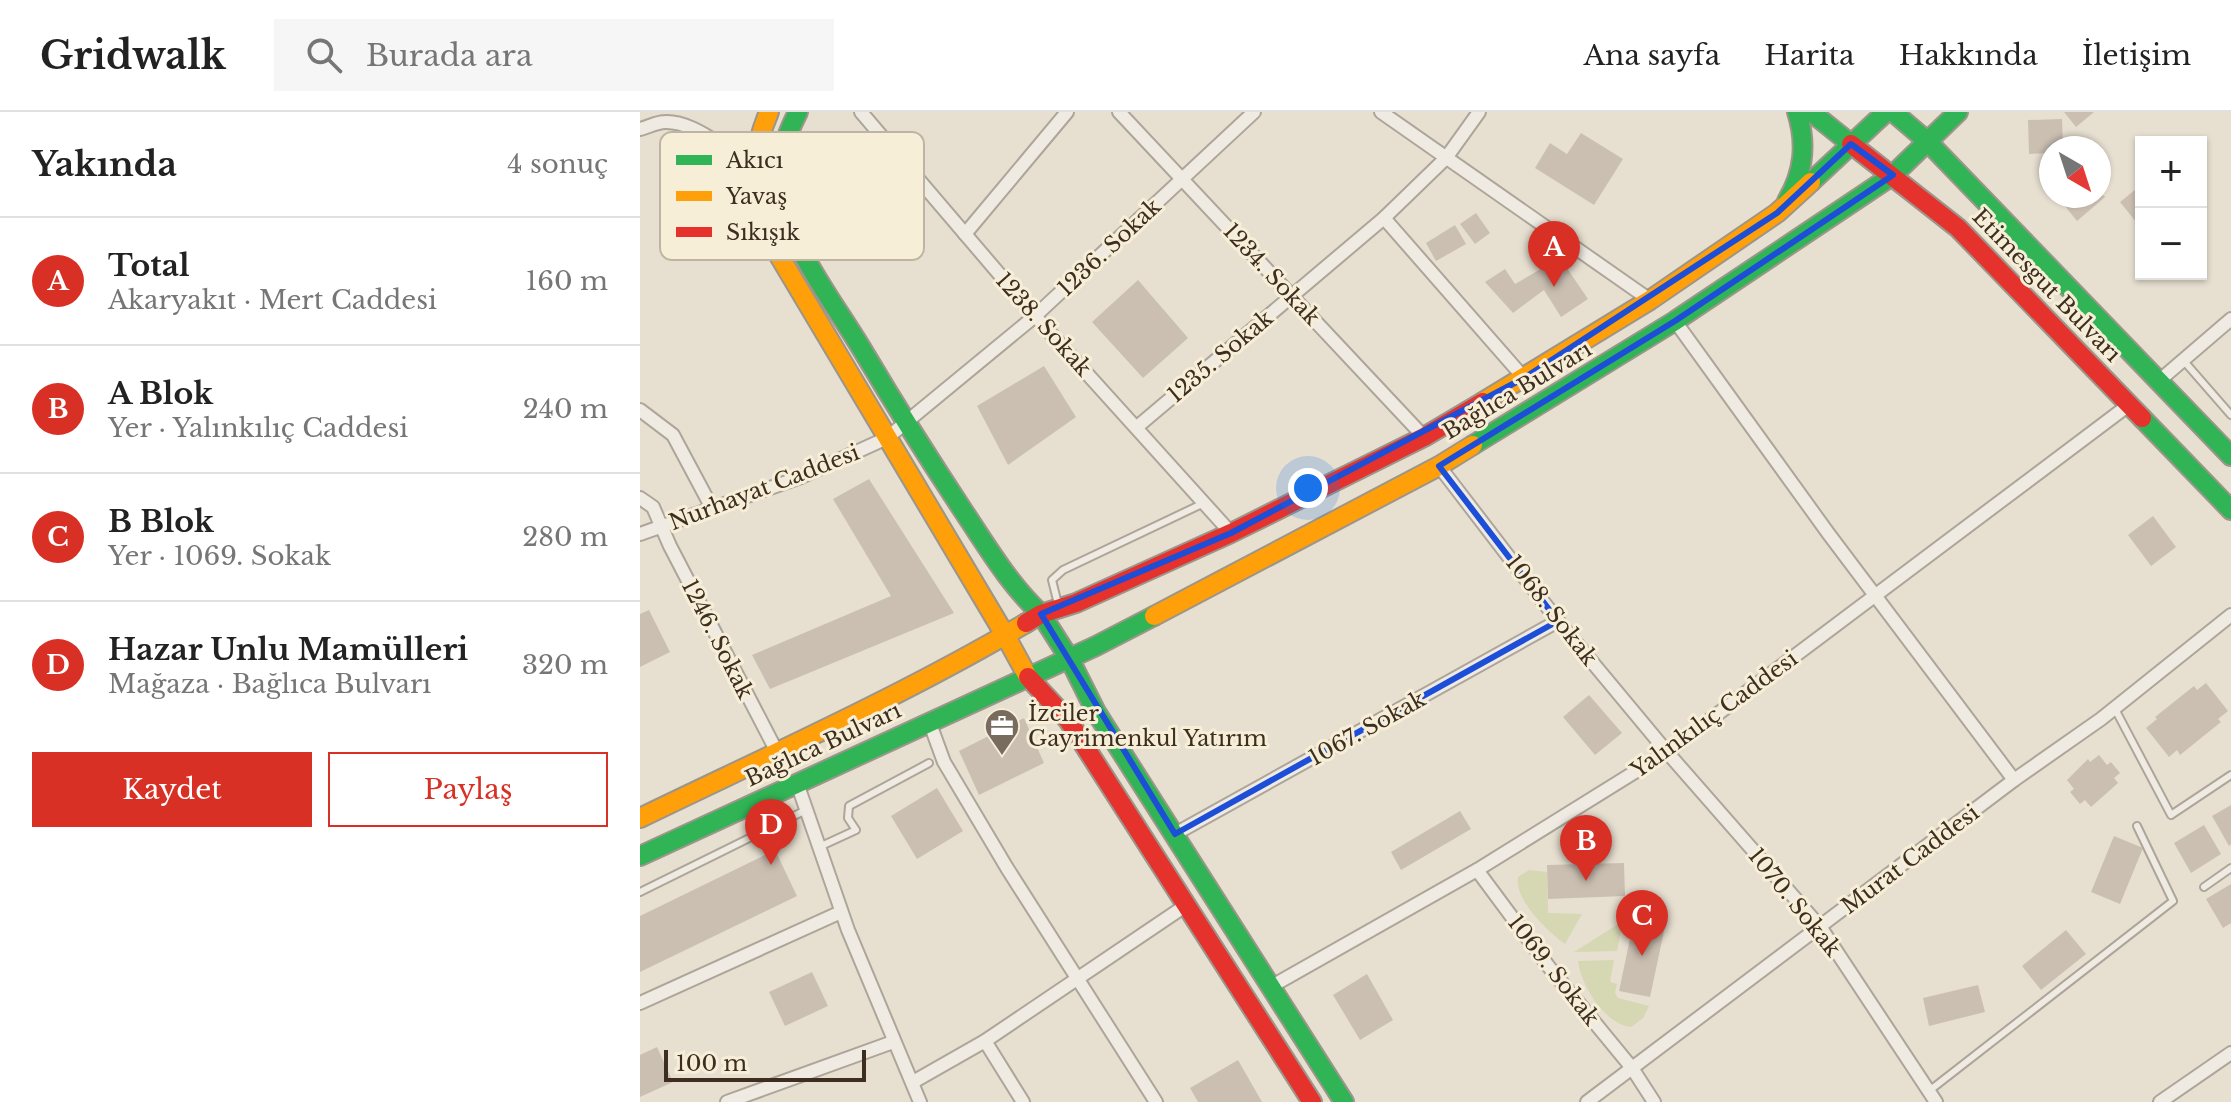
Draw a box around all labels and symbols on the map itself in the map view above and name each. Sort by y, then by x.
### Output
legend [660,132,924,260]
north arrow [2039,136,2111,208]
text: Akıcı [725,147,784,174]
text: Yavaş [725,183,787,210]
street label: 1236. Sokak [1052,192,1167,302]
street label: Etimesgut Bulvarı [1967,203,2127,368]
street label: 1234. Sokak [1217,218,1326,331]
text: Sıkışık [726,219,800,246]
pin: A [1528,221,1580,287]
street label: 1238. Sokak [990,267,1098,382]
street label: 1235. Sokak [1162,304,1279,408]
street label: Bağlıca Bulvarı [1438,335,1597,445]
street label: Nurhayat Caddesi [665,439,864,536]
your location [1288,468,1328,508]
street label: 1068. Sokak [1500,550,1603,671]
street label: 1246. Sokak [676,575,759,704]
street label: Yalınkılıç Caddesi [1625,645,1803,785]
street label: 1067. Sokak [1304,685,1431,772]
street label: Bağlıca Bulvarı [741,696,906,792]
place label: İzciler Gayrimenkul Yatırım [1028,699,1267,752]
office icon: İzciler Gayrimenkul Yatırım [983,707,1021,757]
pin: D [745,799,797,865]
street label: Murat Caddesi [1836,799,1985,920]
pin: B [1560,815,1612,881]
street label: 1070. Sokak [1743,843,1847,962]
pin: C [1616,890,1668,956]
street label: 1069. Sokak [1502,909,1606,1031]
scale bar [664,1046,866,1082]

